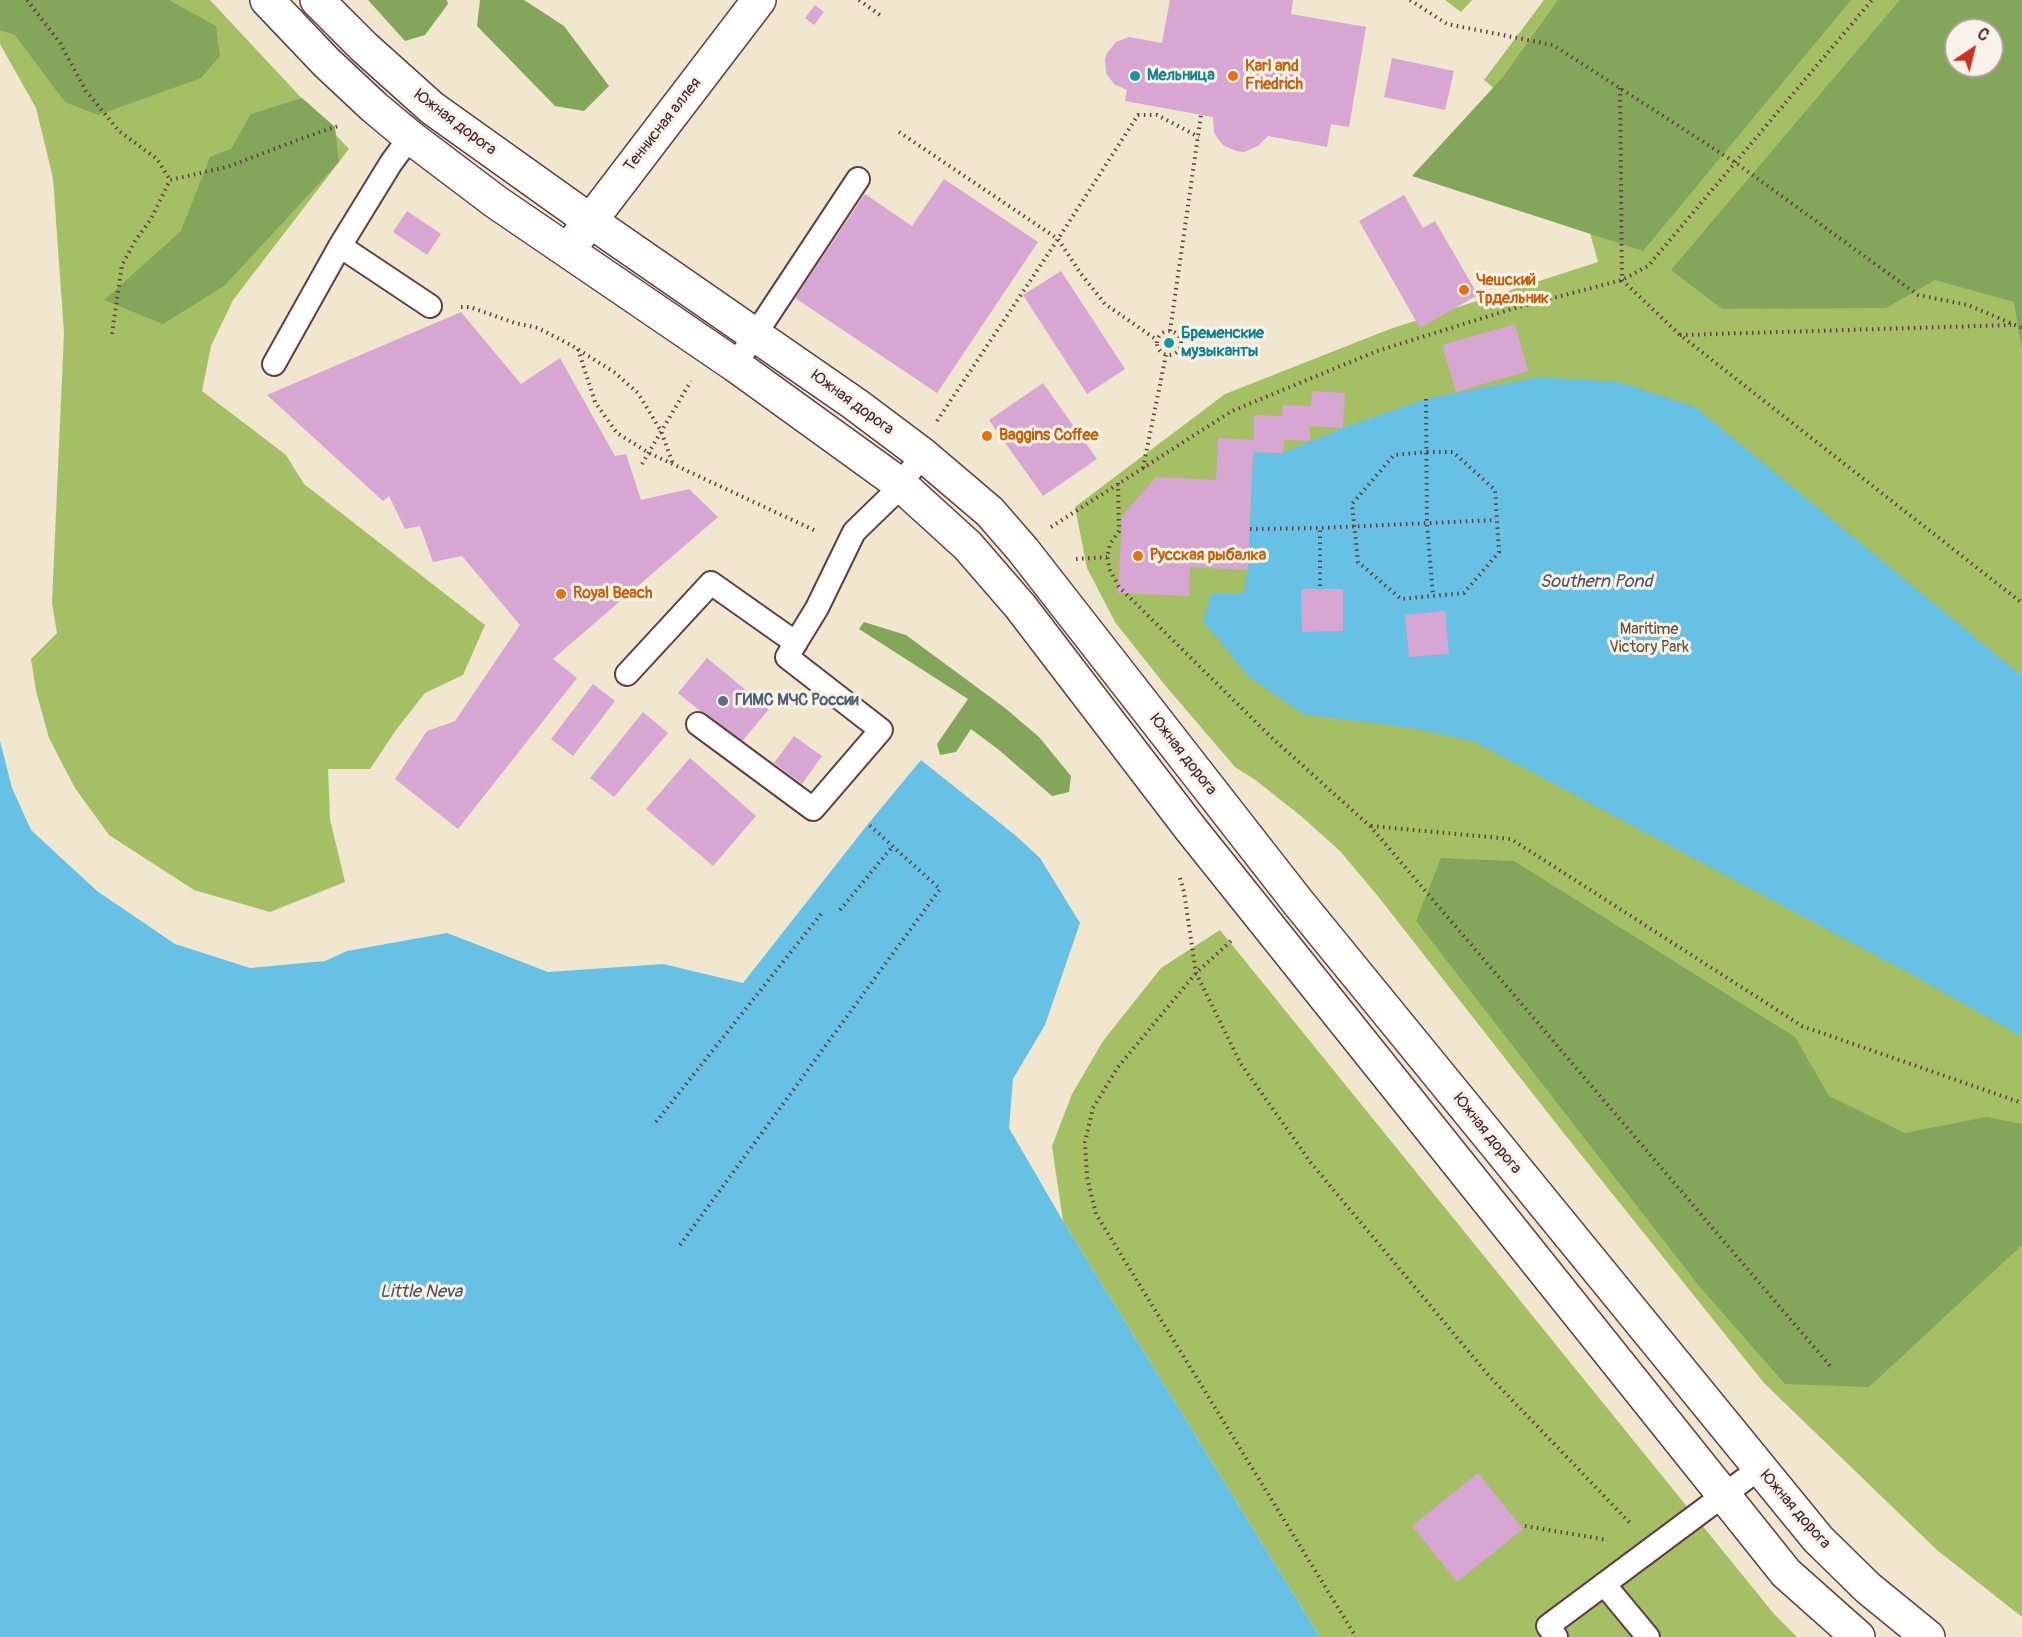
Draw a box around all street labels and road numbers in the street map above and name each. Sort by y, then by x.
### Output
street label: Теннисная аллея [620,74,706,176]
street label: Южная дорога [410,86,500,160]
street label: Южная дорога [807,367,897,439]
street label: Южная дорога [1145,711,1221,799]
street label: Южная дорога [1449,1090,1525,1178]
street label: Южная дорога [1756,1467,1834,1553]

